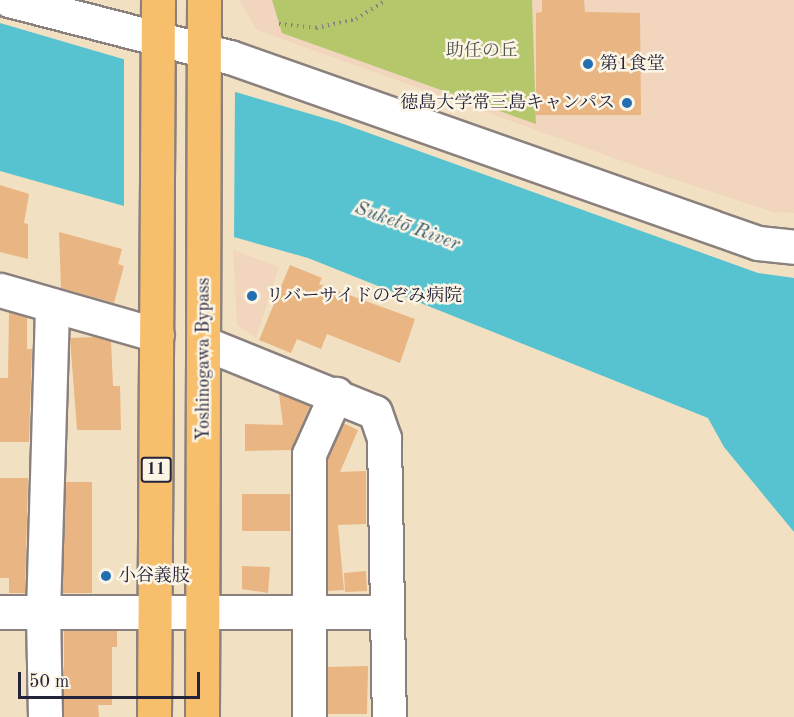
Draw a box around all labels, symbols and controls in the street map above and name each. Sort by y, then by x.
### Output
park label: 助任の丘 [446,40,518,62]
place label: 第1食堂 [600,53,664,75]
marker: 第1食堂 [581,57,595,71]
place label: 徳島大学常三島キャンパス [399,92,615,114]
marker: 徳島大学常三島キャンパス [620,96,634,110]
water label: Suketō River [351,197,463,257]
street label: Yoshinogawa Bypass [193,277,215,441]
place label: リバーサイドのぞみ病院 [266,285,464,307]
marker: リバーサイドのぞみ病院 [243,287,261,305]
road number: 11 [140,457,172,483]
place label: 小谷義肢 [118,565,190,587]
marker: 小谷義肢 [99,569,113,583]
scale bar [21,660,202,698]
text: 50 m [29,673,69,691]

